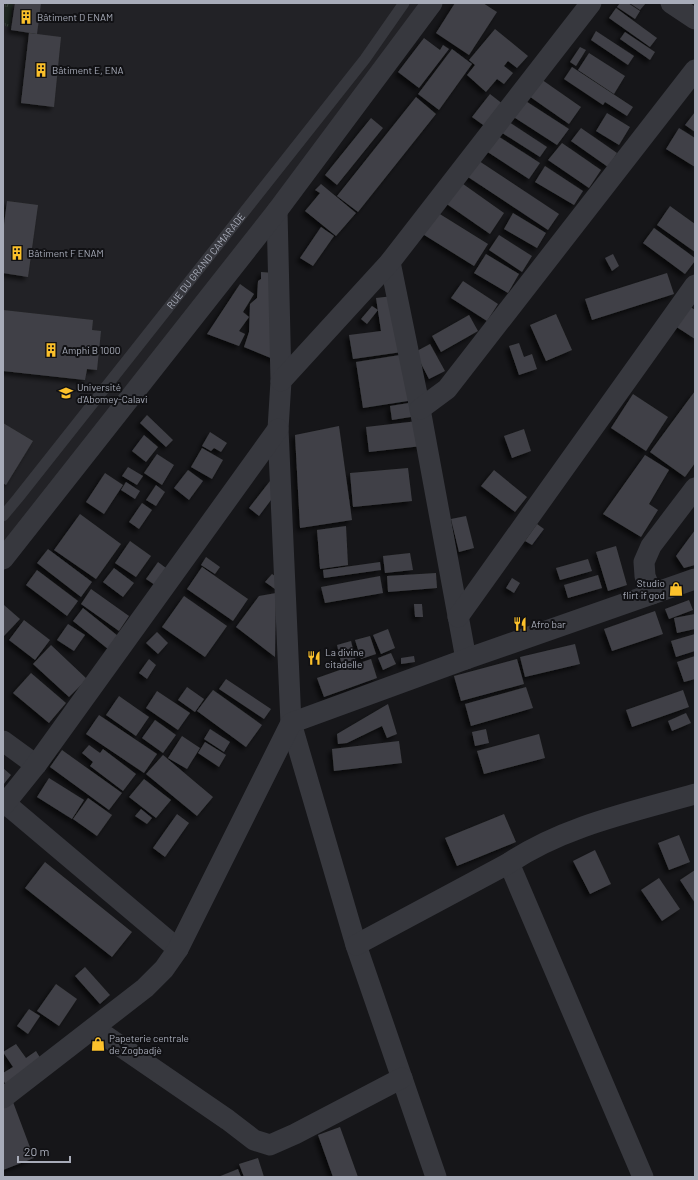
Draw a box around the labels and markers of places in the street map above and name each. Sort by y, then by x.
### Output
building icon: Bâtiment D ENAM [18,9,34,25]
place label: Bâtiment D ENAM [37,11,113,23]
building icon: Bâtiment E, ENA [33,62,49,78]
place label: Bâtiment E, ENA [52,64,124,76]
building icon: Bâtiment F ENAM [9,245,25,261]
place label: Bâtiment F ENAM [28,247,104,259]
building icon: Amphi B 1000 [43,342,59,358]
place label: Amphi B 1000 [62,344,121,356]
place label: Université d'Abomey-Calavi [77,381,148,405]
school or university icon: Université d'Abomey-Calavi [58,385,74,401]
place label: Studio flirt if god [623,577,665,601]
shop icon: Studio flirt if god [668,581,684,597]
restaurant icon: Afro bar [512,616,528,632]
place label: Afro bar [531,618,566,630]
place label: La divine citadelle [325,646,364,670]
restaurant icon: La divine citadelle [306,650,322,666]
place label: Papeterie centrale de Zogbadjè [109,1032,189,1056]
shop icon: Papeterie centrale de Zogbadjè [90,1036,106,1052]

